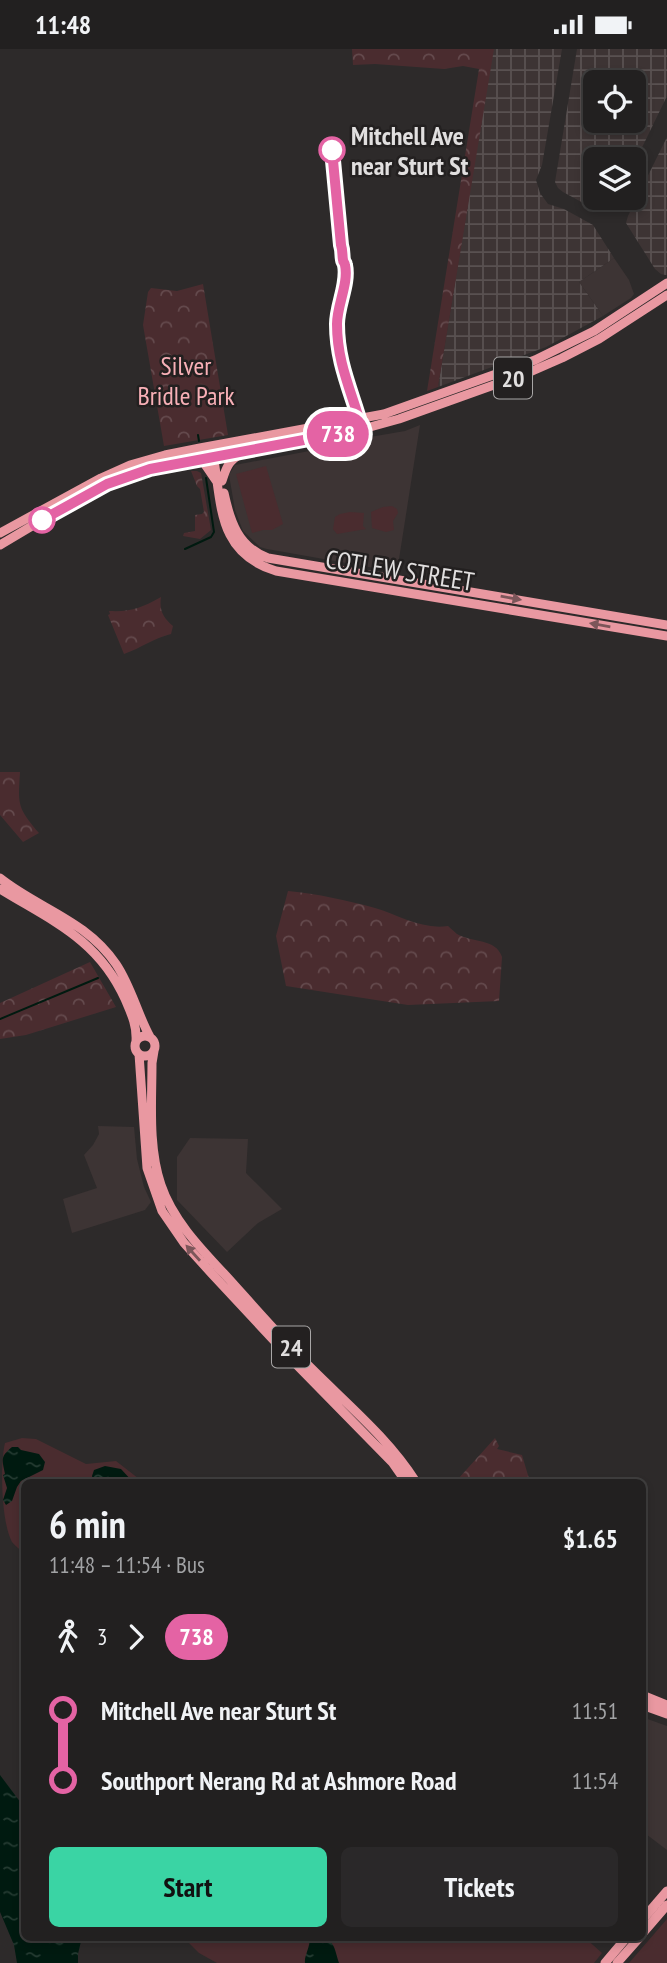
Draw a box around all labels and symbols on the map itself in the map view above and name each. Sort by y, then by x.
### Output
place label: Mitchell Ave near Sturt St [351,119,469,182]
marker: Mitchell Ave near Sturt St [319,137,345,163]
park label: Silver Bridle Park [137,349,235,412]
road number: 20 [494,357,532,399]
line badge: 738 [298,411,378,457]
unlabelled marker [29,507,55,533]
street label: COTLEW STREET [323,542,477,598]
one-way arrow [500,593,522,604]
one-way arrow [589,619,611,630]
one-way arrow [185,1244,201,1262]
road number: 24 [272,1327,310,1367]

